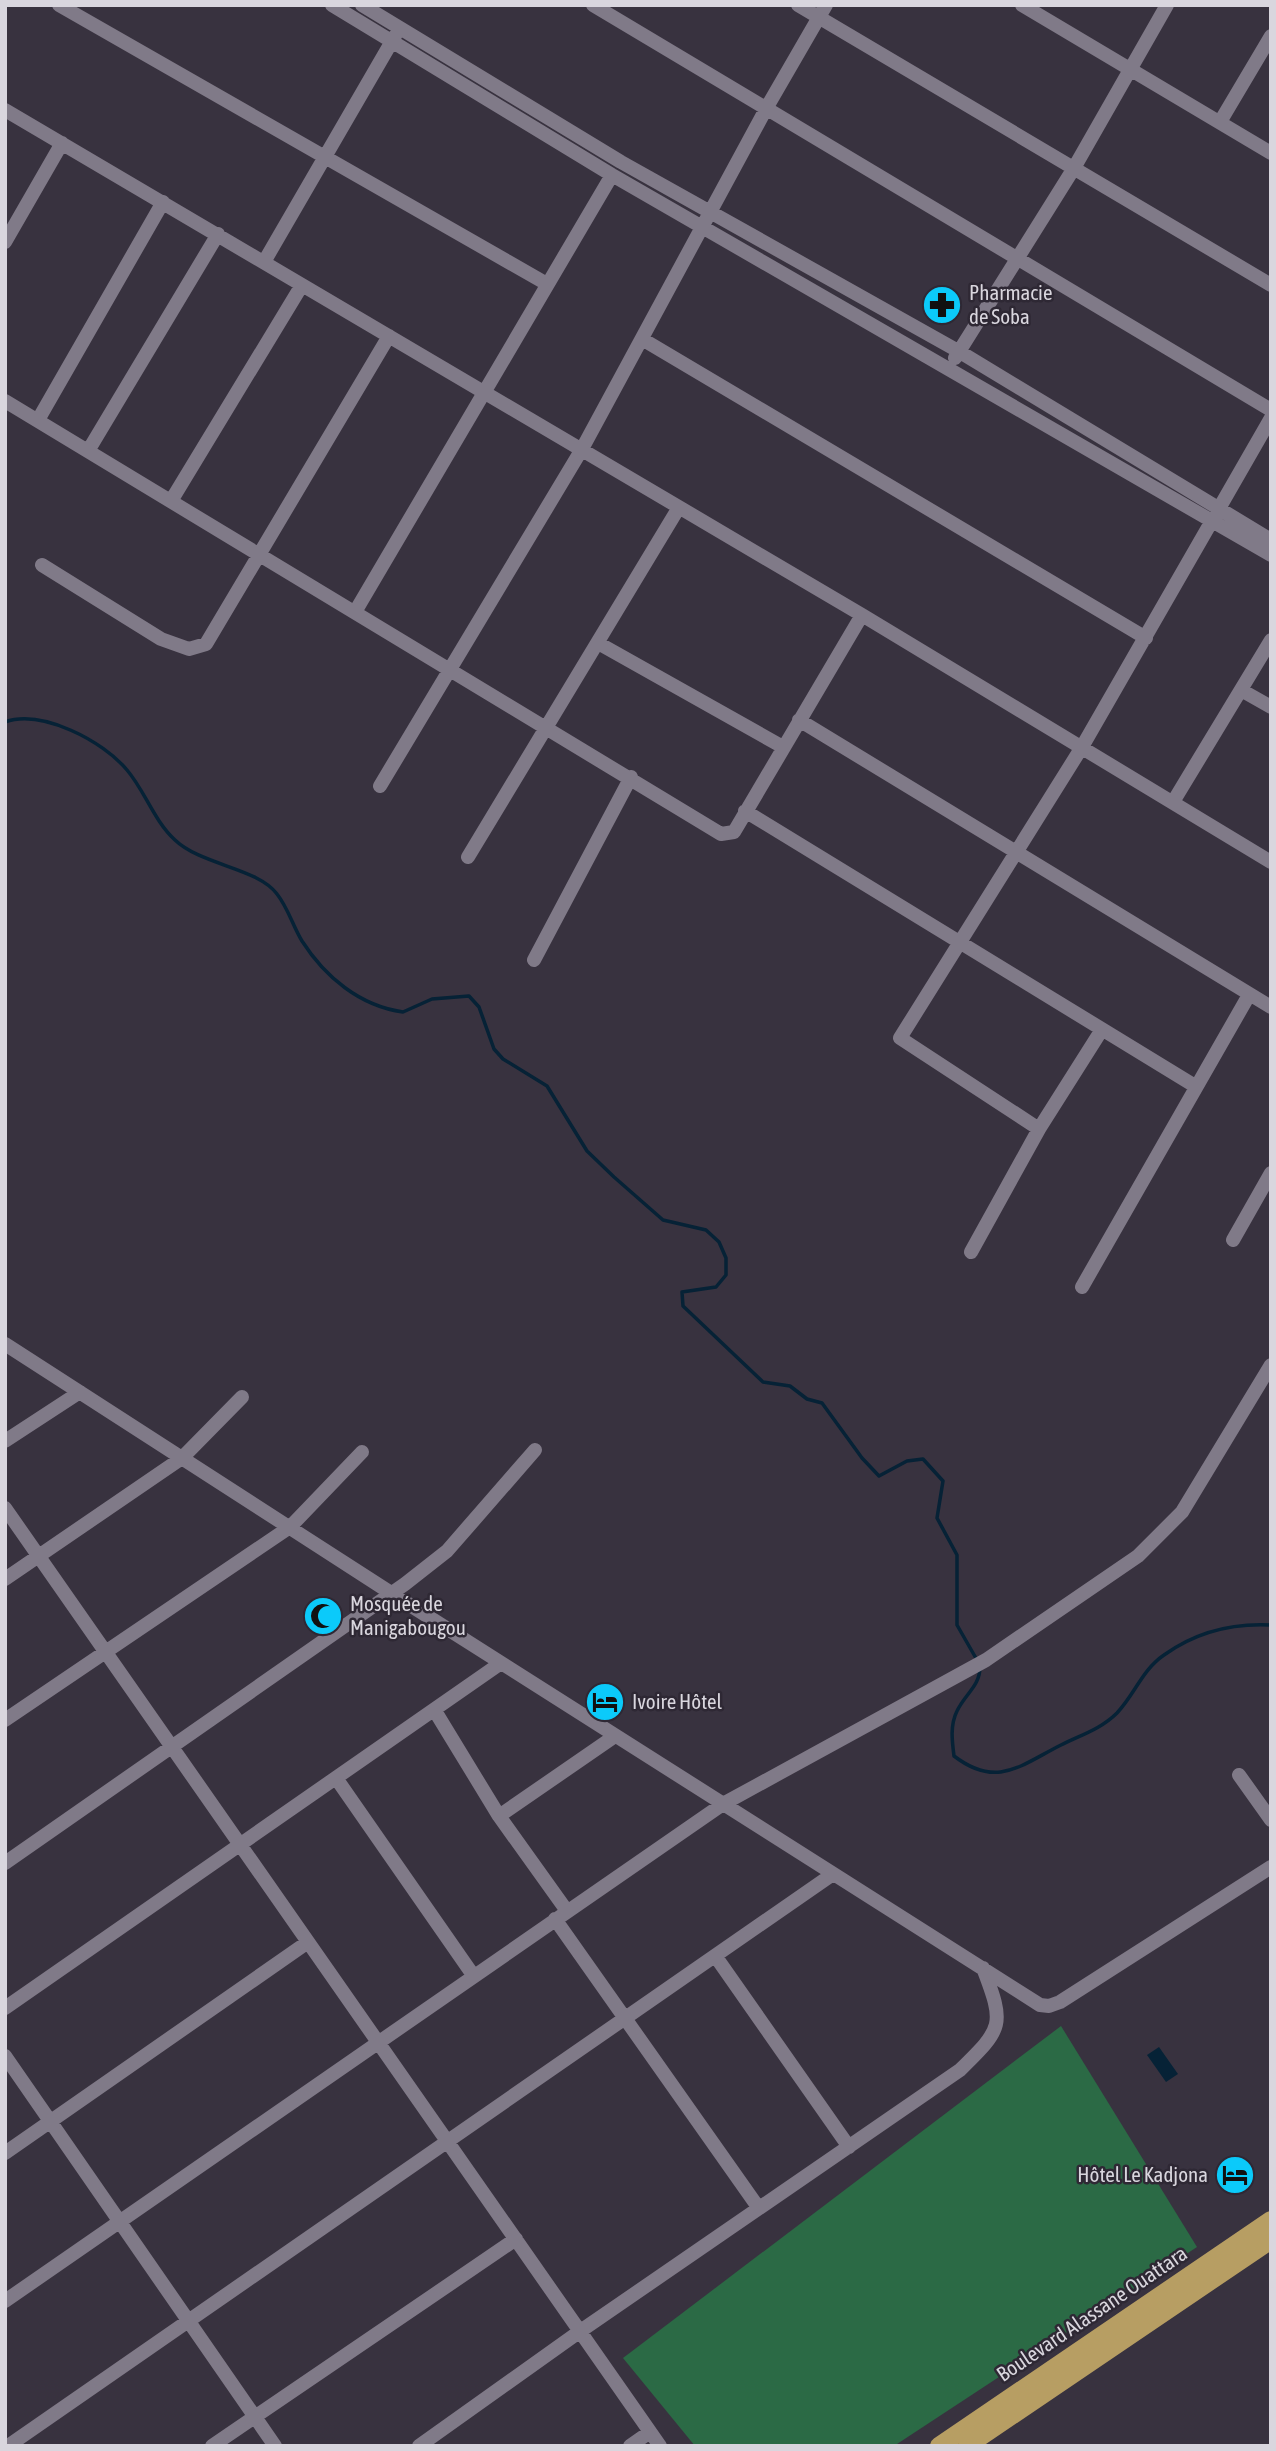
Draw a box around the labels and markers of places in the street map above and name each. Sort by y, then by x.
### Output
place label: Pharmacie de Soba [969,280,1052,328]
pharmacy icon: Pharmacie de Soba [921,284,963,326]
place label: Mosquée de Manigabougou [350,1591,466,1639]
mosque icon: Mosquée de Manigabougou [302,1595,344,1637]
hotel icon: Ivoire Hôtel [584,1681,626,1723]
place label: Ivoire Hôtel [632,1689,723,1713]
hotel icon: Hôtel Le Kadjona [1214,2154,1256,2196]
place label: Hôtel Le Kadjona [1077,2162,1208,2186]

